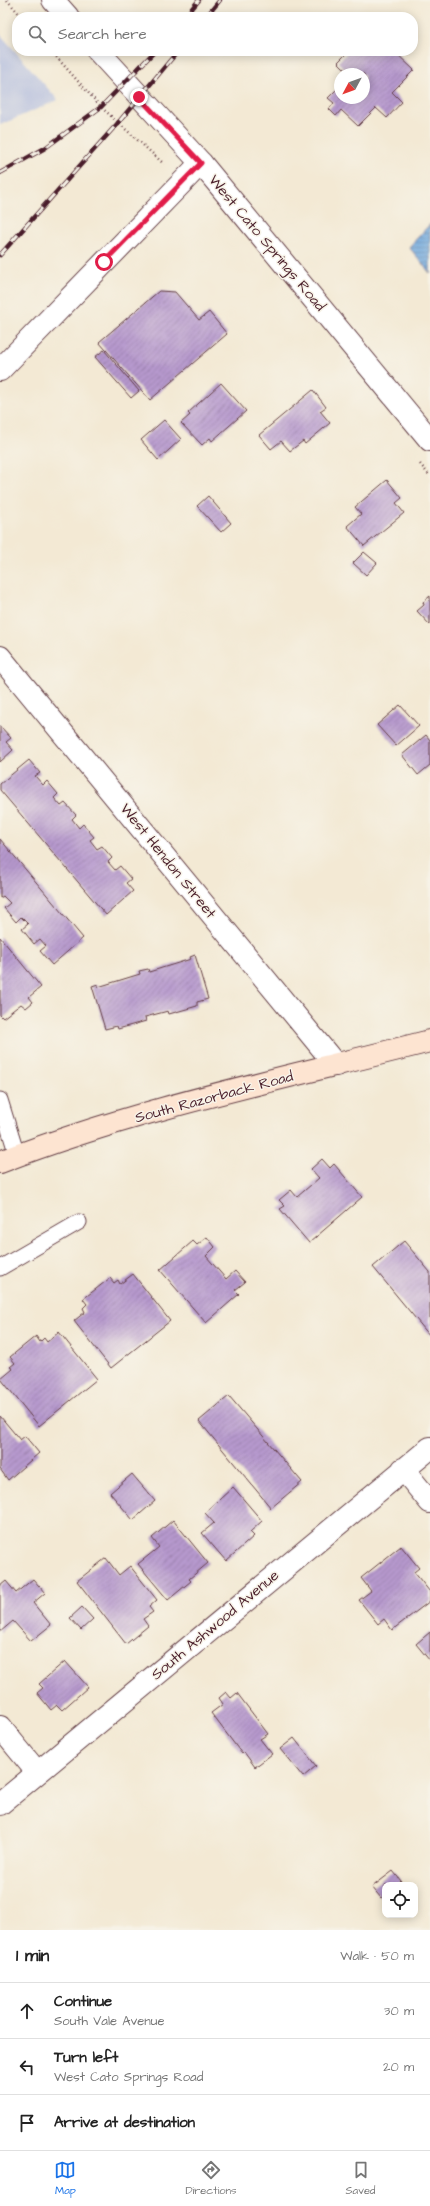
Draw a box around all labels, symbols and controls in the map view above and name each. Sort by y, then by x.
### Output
search box [12,12,418,56]
icon: search [26,23,48,45]
text: Search here [58,24,147,45]
north arrow [334,68,370,104]
route end [130,88,148,106]
street label: West Cato Springs Road [203,170,331,317]
route start [95,253,113,271]
street label: West Hendon Street [115,799,221,923]
street label: South Razorback Road [133,1066,296,1128]
street label: South Ashwood Avenue [147,1565,283,1685]
map controls [382,1882,418,1918]
button: locate [382,1882,418,1918]
text: 1 min [16,1944,49,1968]
text: Walk · 50 m [340,1947,414,1965]
text: Continue [54,1991,112,2012]
icon: ahead [16,2000,38,2022]
text: 30 m [384,2002,414,2020]
text: South Vale Avenue [54,2012,164,2030]
text: Turn left [54,2047,118,2068]
icon: left [16,2056,38,2078]
text: 20 m [383,2058,414,2076]
text: West Cato Springs Road [54,2068,203,2086]
icon: arrive [16,2112,38,2134]
text: Arrive at destination [54,2112,195,2133]
tab: Map [54,2159,76,2198]
tab: Directions [185,2159,237,2198]
tab: Saved [346,2159,376,2198]

